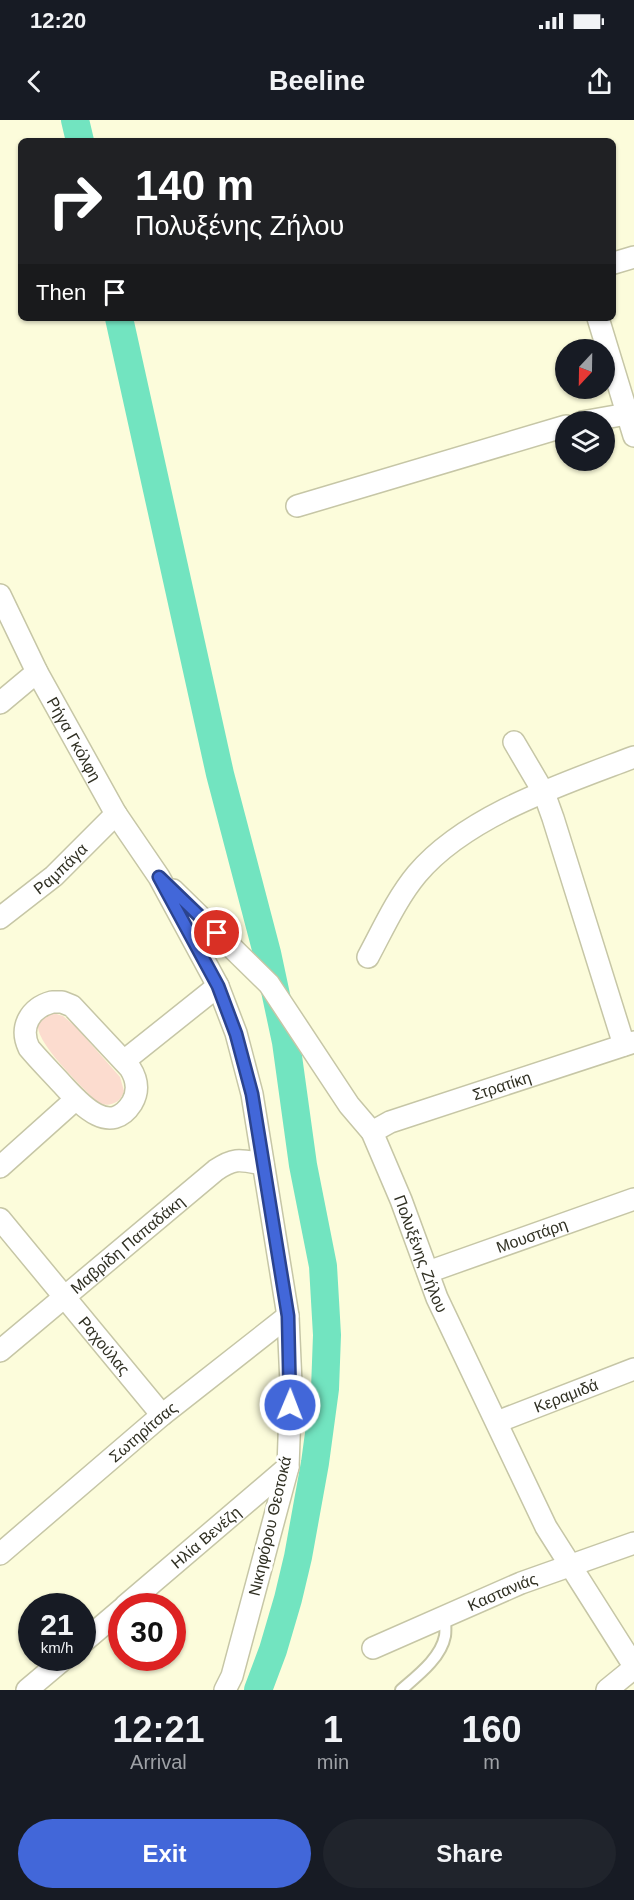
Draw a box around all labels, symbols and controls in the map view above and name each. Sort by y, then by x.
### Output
text: 12:20 [30,8,86,33]
icon: back [18,65,51,98]
icon: share [583,65,616,98]
text: Beeline [269,66,365,96]
icon: right [36,162,114,240]
text: 140 m [135,162,254,209]
text: Πολυξένης Ζήλου [135,211,344,241]
icon: arrive [98,276,131,309]
text: Then [36,280,86,305]
north arrow [555,339,615,399]
map controls [555,339,615,471]
button: layers [555,411,615,471]
street label: Ρήγα Γκόλφη [44,694,104,784]
street label: Ραμπάγα [30,840,90,897]
pin [191,907,242,958]
icon: arrive [200,916,233,949]
street label: Στρατίκη [470,1068,533,1103]
street label: Μαβρίδη Παπαδάκη [67,1192,187,1297]
street label: Πολυξένης Ζήλου [391,1193,451,1315]
street label: Μουστάρη [494,1215,569,1256]
street label: Ραχούλας [76,1313,134,1378]
position arrow [258,1373,322,1437]
street label: Κεραμιδά [532,1375,600,1415]
street label: Σωτηρίτσας [106,1398,180,1465]
street label: Νικηφόρου Θεοτοκά [246,1455,294,1597]
street label: Ηλία Βενέζη [168,1503,244,1571]
street label: Καστανιάς [465,1570,539,1614]
speed limit sign: 30 [108,1593,186,1671]
text: 21 [40,1608,74,1641]
text: km/h [41,1639,73,1656]
text: 12:21 [112,1709,204,1750]
text: 1 [323,1709,343,1750]
text: 160 [461,1709,522,1750]
text: Arrival [130,1751,187,1773]
text: min [317,1751,349,1773]
text: m [483,1751,500,1773]
button: Exit [18,1819,311,1888]
button: Share [323,1819,616,1888]

